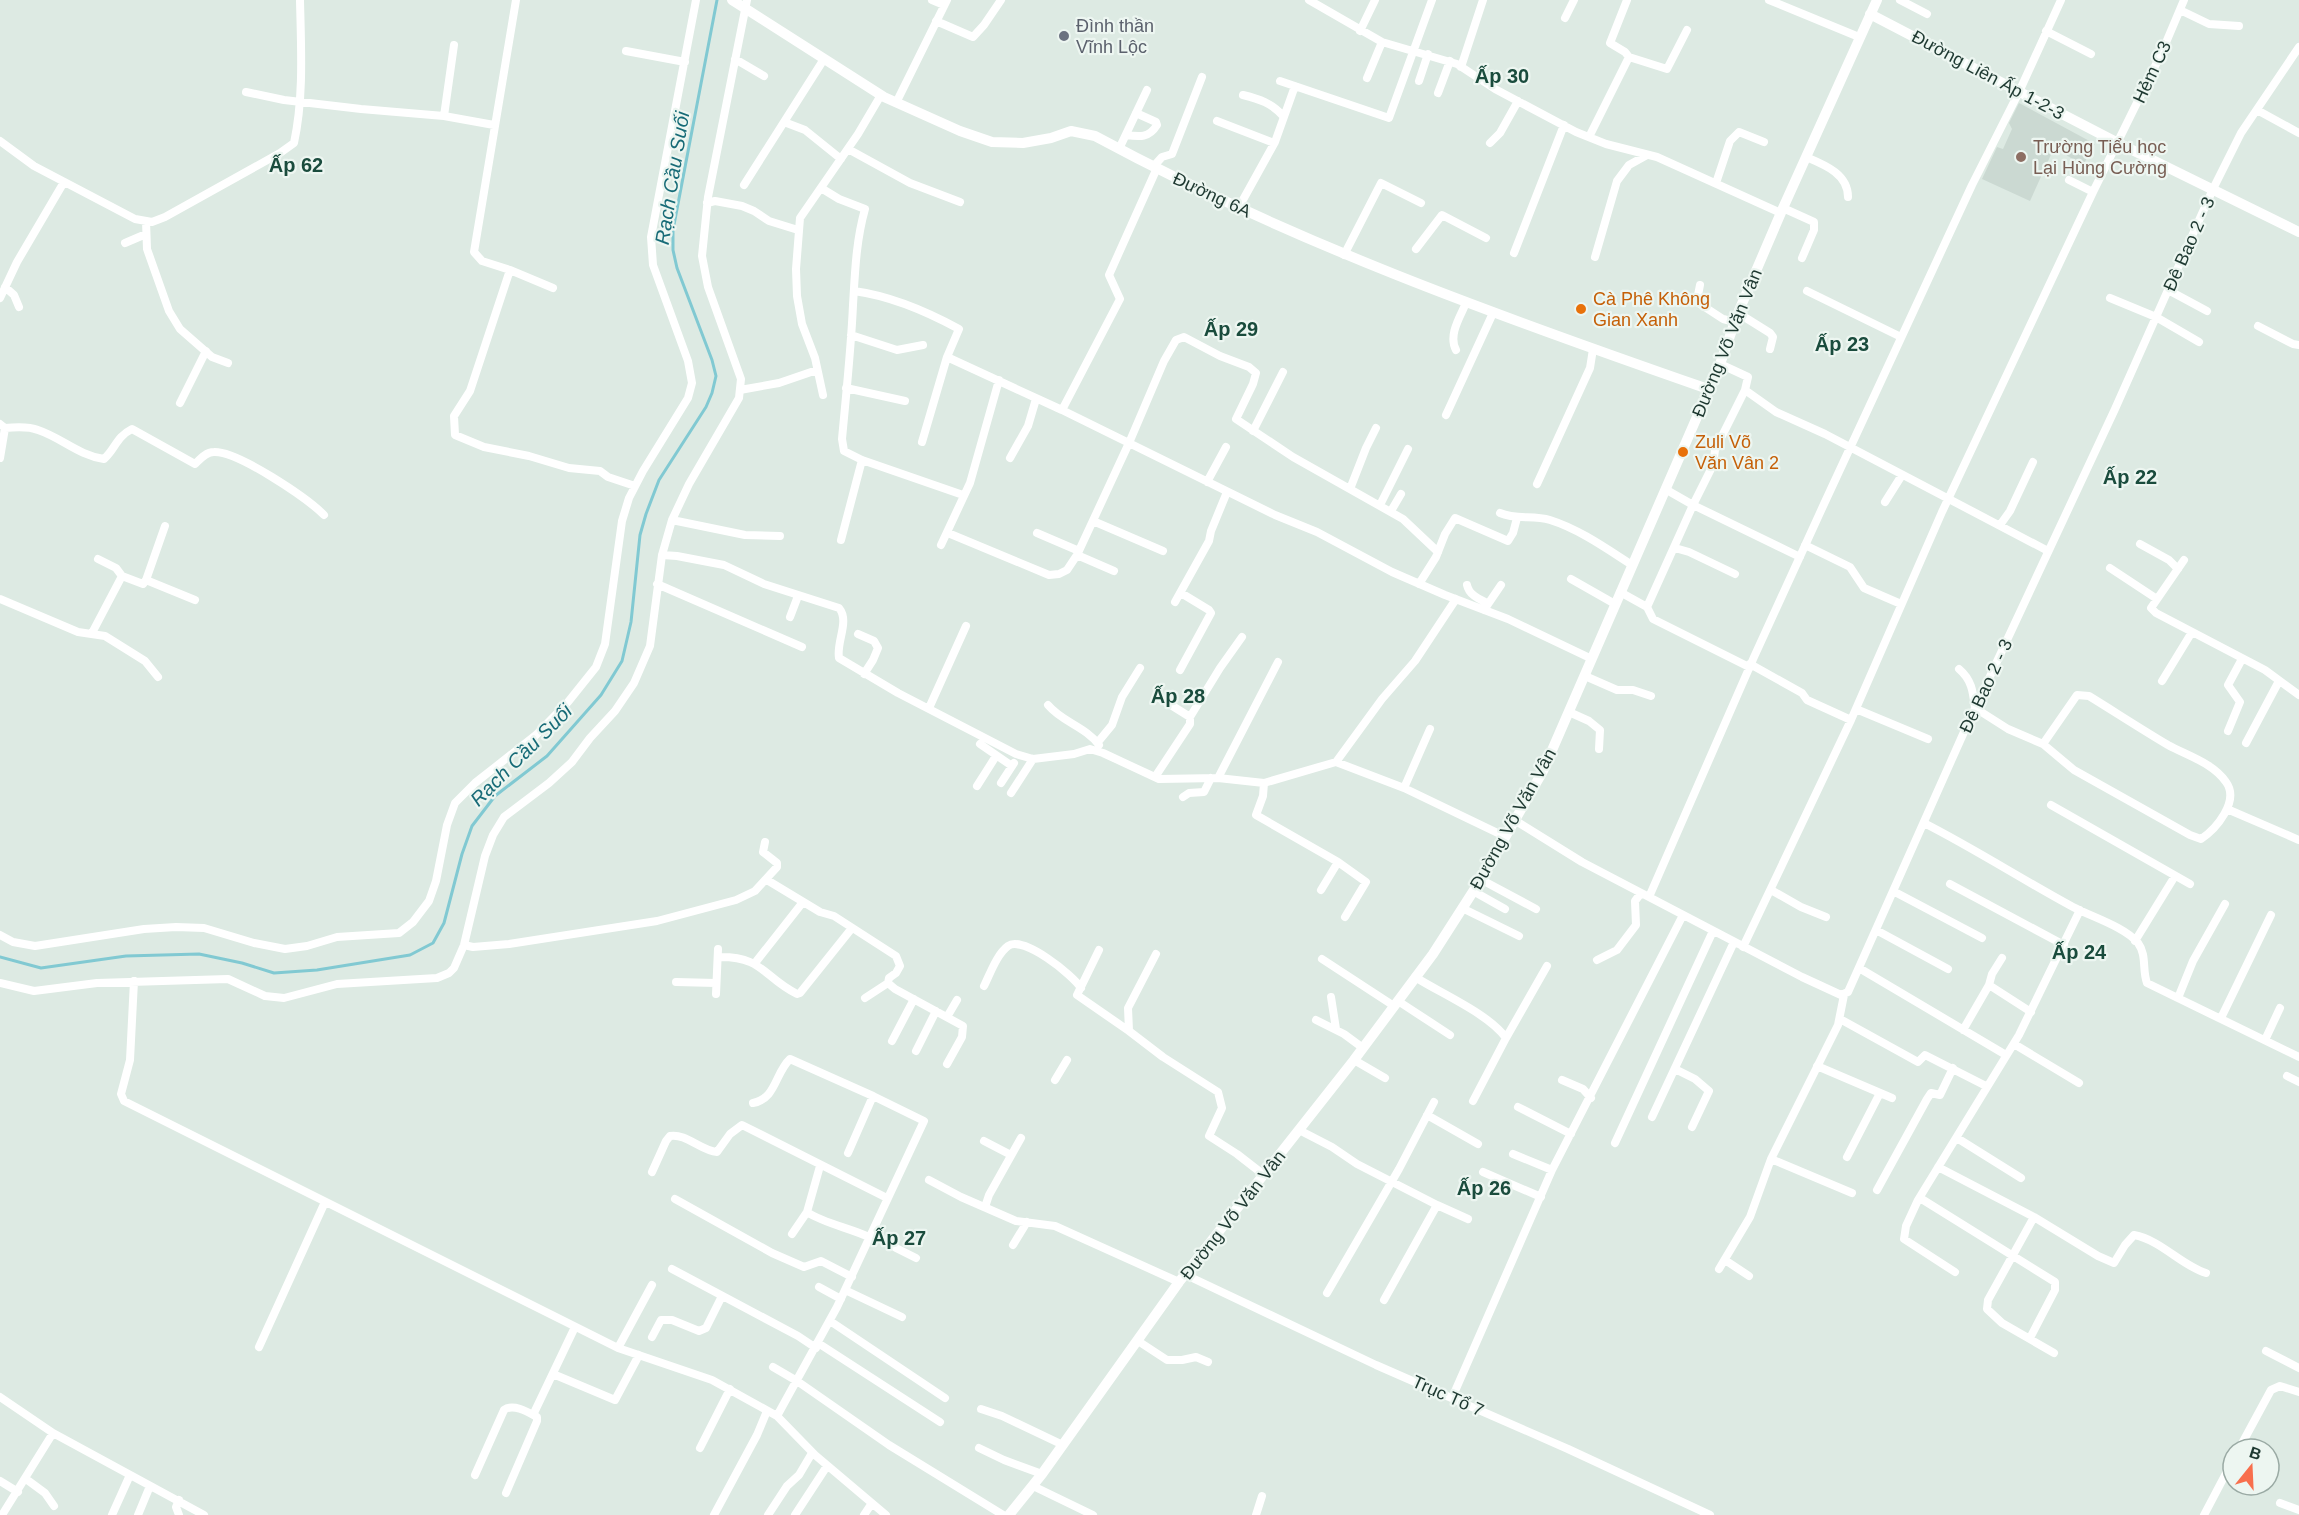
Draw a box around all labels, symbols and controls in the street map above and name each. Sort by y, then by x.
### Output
place label: Đình thần Vĩnh Lộc [1076,16,1154,57]
street label: Đường Liên Ấp 1-2-3 [1908,25,2068,124]
marker: Đình thần Vĩnh Lộc [1057,29,1071,43]
street label: Hẻm C3 [2129,38,2175,106]
district label: Ấp 30 [1475,65,1529,87]
water label: Rạch Cầu Suối [651,109,693,246]
place label: Trường Tiểu học Lại Hùng Cường [2033,137,2167,178]
marker: Trường Tiểu học Lại Hùng Cường [2014,150,2028,164]
district label: Ấp 62 [269,154,323,176]
street label: Đường 6A [1170,168,1254,222]
street label: Đê Bao 2 - 3 [2159,194,2219,294]
street label: Đường Võ Văn Vân [1688,266,1766,420]
place label: Cà Phê Không Gian Xanh [1593,289,1710,330]
marker: Cà Phê Không Gian Xanh [1574,302,1588,316]
district label: Ấp 29 [1204,318,1258,340]
district label: Ấp 23 [1815,333,1869,355]
place label: Zuli Võ Văn Vân 2 [1695,432,1779,473]
marker: Zuli Võ Văn Vân 2 [1676,445,1690,459]
district label: Ấp 22 [2103,466,2157,488]
street label: Đê Bao 2 - 3 [1956,636,2016,736]
district label: Ấp 28 [1151,685,1205,707]
water label: Rạch Cầu Suối [466,699,577,810]
street label: Đường Võ Văn Vân [1466,745,1560,893]
district label: Ấp 24 [2052,941,2107,963]
street label: Đường Võ Văn Vân [1176,1147,1290,1283]
district label: Ấp 26 [1457,1177,1511,1199]
district label: Ấp 27 [872,1227,926,1249]
street label: Trục Tổ 7 [1409,1371,1487,1421]
north arrow [2221,1437,2281,1497]
text: B [2247,1443,2264,1463]

